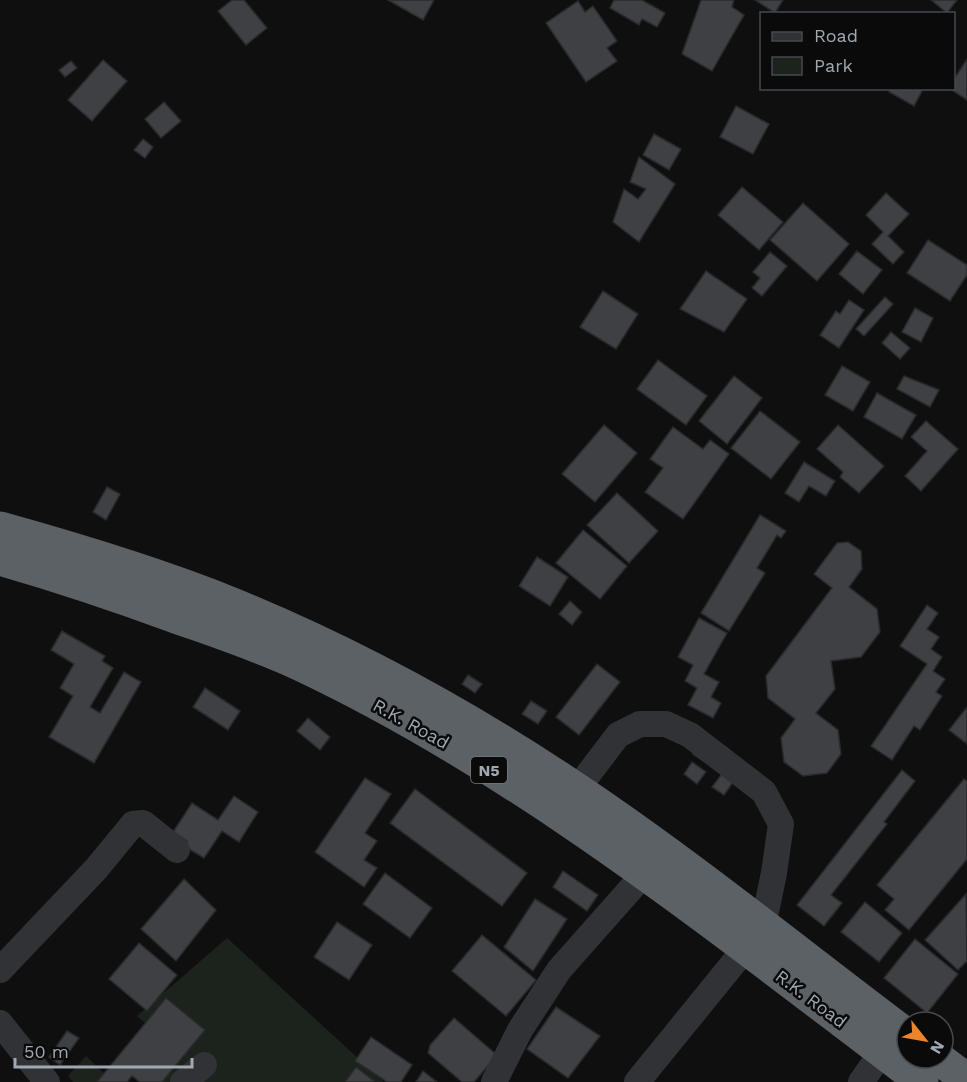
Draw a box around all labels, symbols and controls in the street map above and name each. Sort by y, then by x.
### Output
legend [760,12,955,90]
text: Road [814,25,858,46]
text: Park [814,55,853,76]
street label: R.K. Road [370,694,453,753]
road number: N5 [471,757,507,783]
street label: R.K. Road [772,965,851,1032]
north arrow [895,1010,955,1070]
scale bar [15,1031,192,1069]
text: N [926,1037,949,1057]
text: 50 m [24,1041,69,1062]

